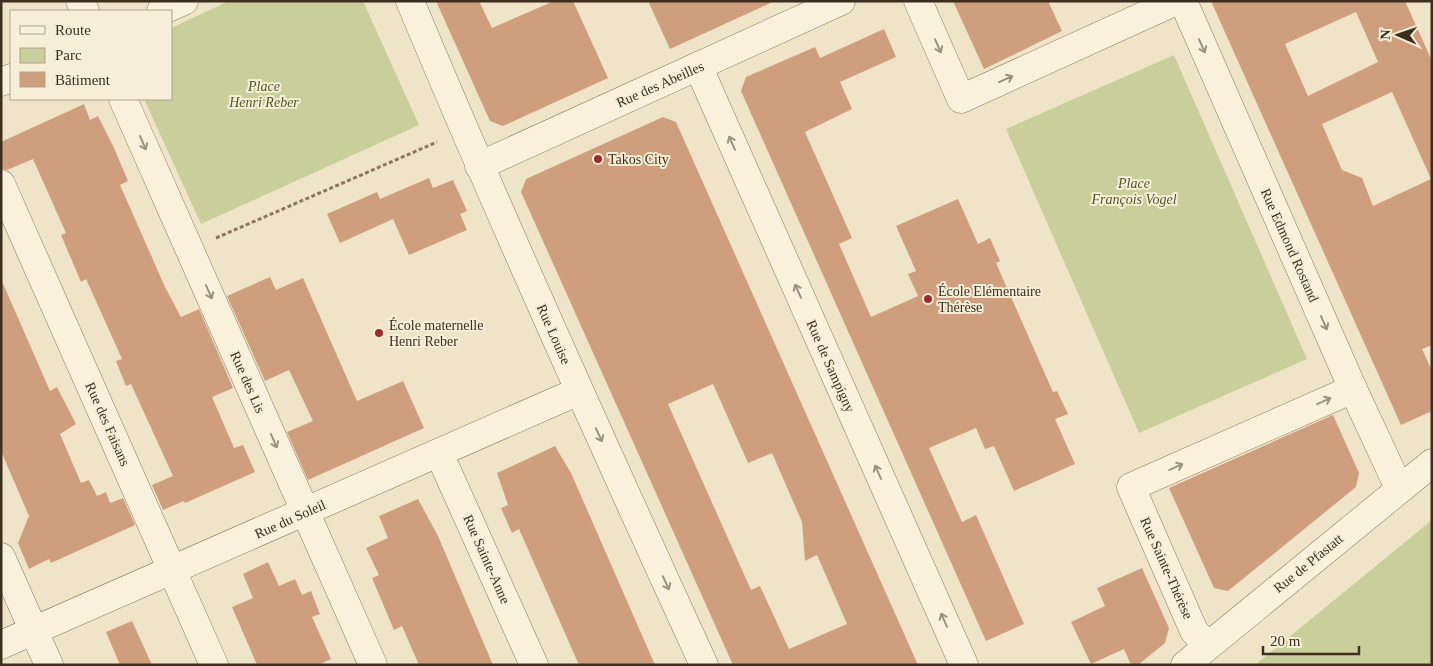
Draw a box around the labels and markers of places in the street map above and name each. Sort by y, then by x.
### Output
place label: Takos City [608,152,669,167]
marker: Takos City [592,153,604,165]
place label: École Elémentaire Thérèse [938,283,1041,315]
marker: École Elémentaire Thérèse [922,293,934,305]
place label: École maternelle Henri Reber [389,317,483,349]
marker: École maternelle Henri Reber [373,327,385,339]

